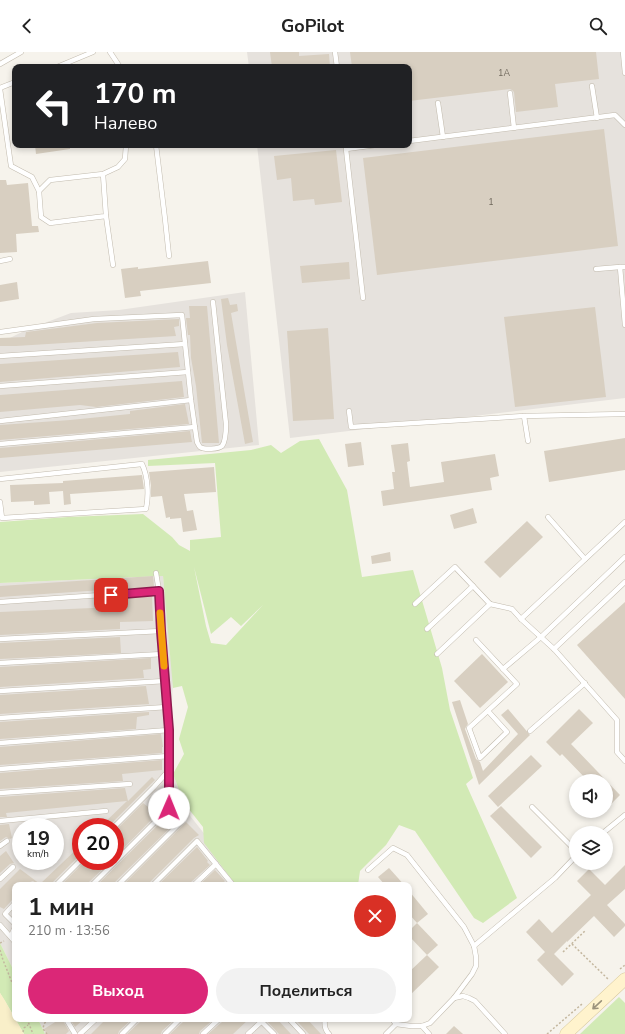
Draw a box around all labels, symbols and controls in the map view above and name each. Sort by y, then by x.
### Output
text: GoPilot [281,14,344,38]
icon: back [16,15,38,37]
icon: search [587,15,609,37]
house number: 1А [498,67,510,79]
text: 170 m [94,75,177,113]
icon: left [28,80,80,132]
text: Налево [94,111,158,135]
house number: 1 [488,196,494,208]
pin [94,578,128,612]
icon: arrive [100,584,122,606]
map controls [569,774,613,870]
button: sound [569,774,613,818]
position arrow [148,787,190,829]
speed limit sign: 20 [72,818,124,870]
text: 19 [26,825,50,852]
button: layers [569,826,613,870]
text: km/h [27,847,49,861]
text: 1 мин [28,891,94,923]
button: close [354,895,396,937]
text: 210 m · 13:56 [28,922,110,940]
button: Выход [28,968,208,1014]
button: Поделиться [216,968,396,1014]
one-way arrow [591,1001,602,1010]

